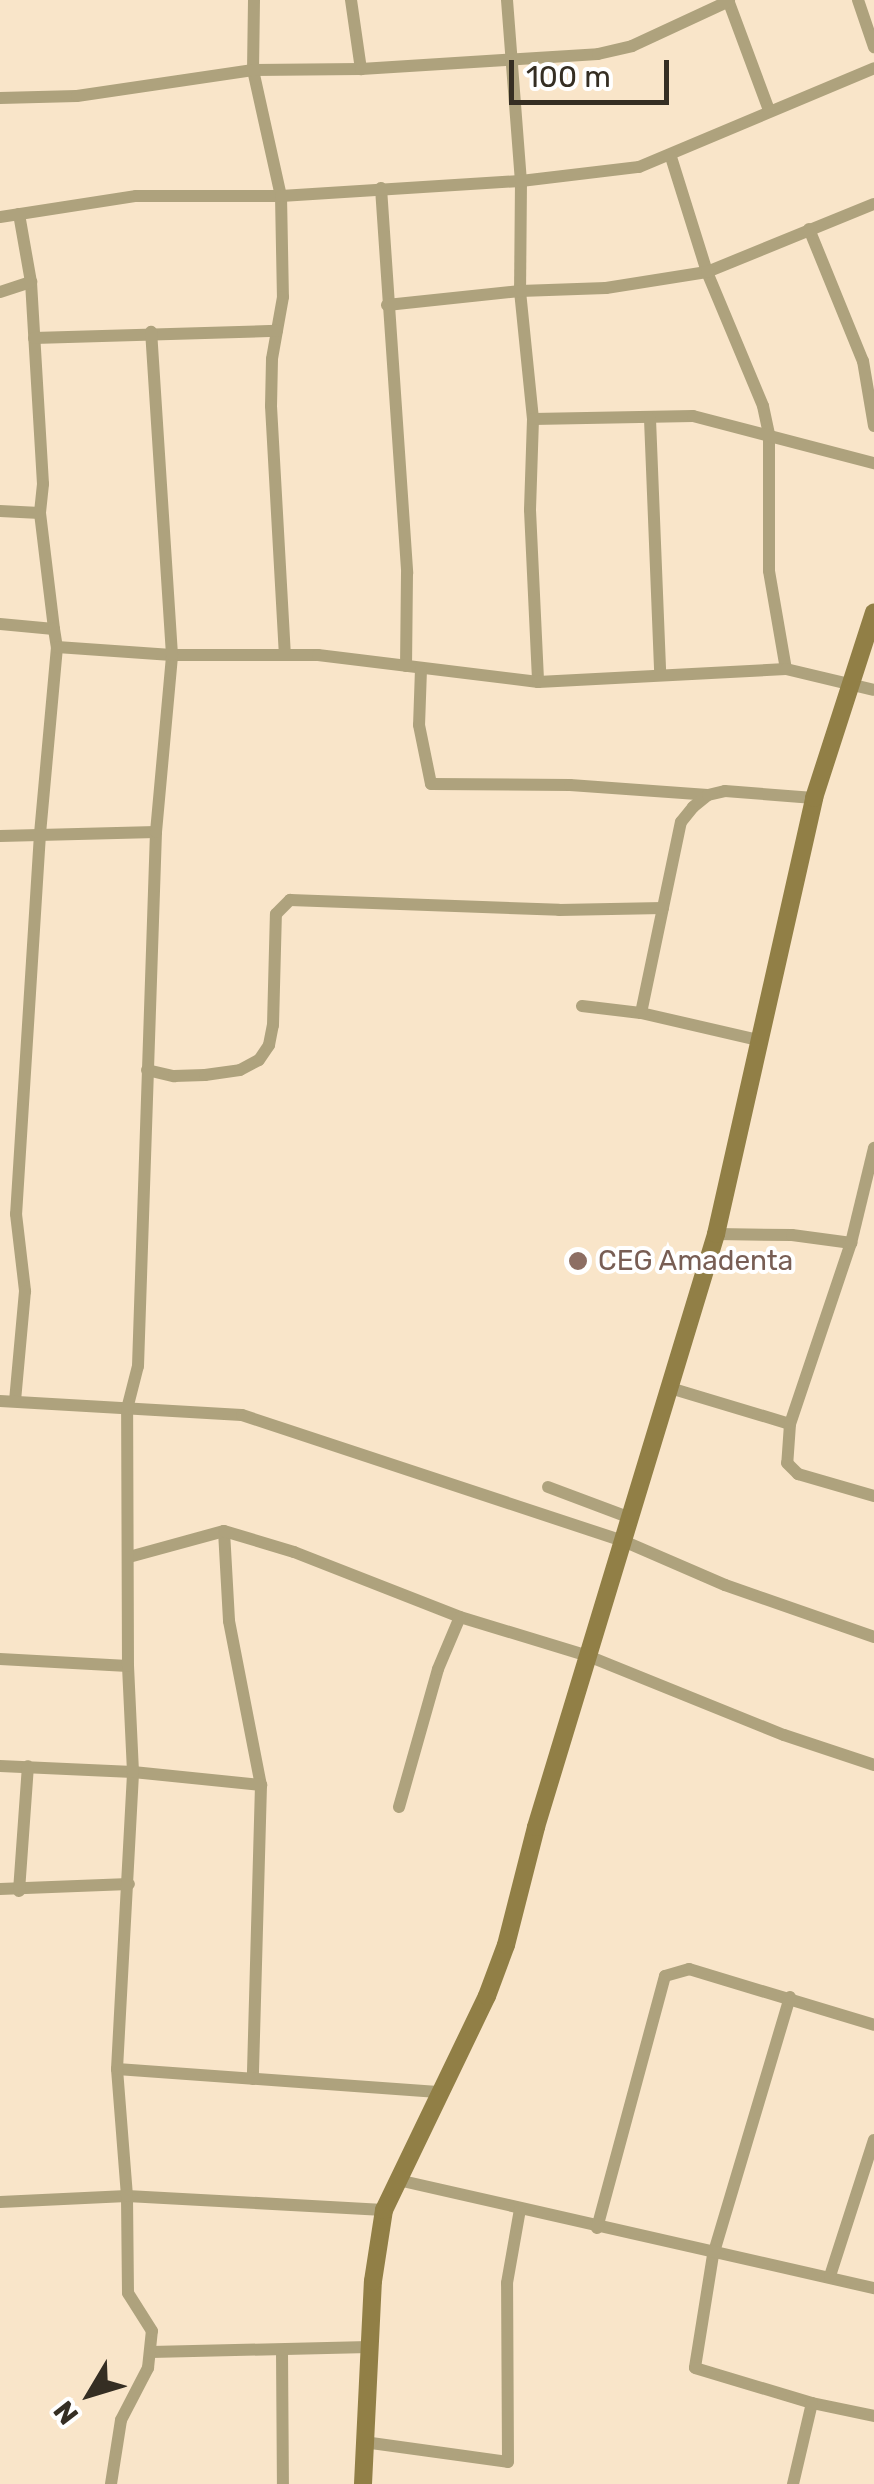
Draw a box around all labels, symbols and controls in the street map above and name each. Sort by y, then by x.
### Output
scale bar [514,40,674,102]
text: 100 m [526,59,611,95]
place label: CEG Amadenta [598,1244,794,1278]
marker: CEG Amadenta [567,1250,589,1272]
north arrow [40,2344,140,2444]
text: N [47,2395,85,2431]

